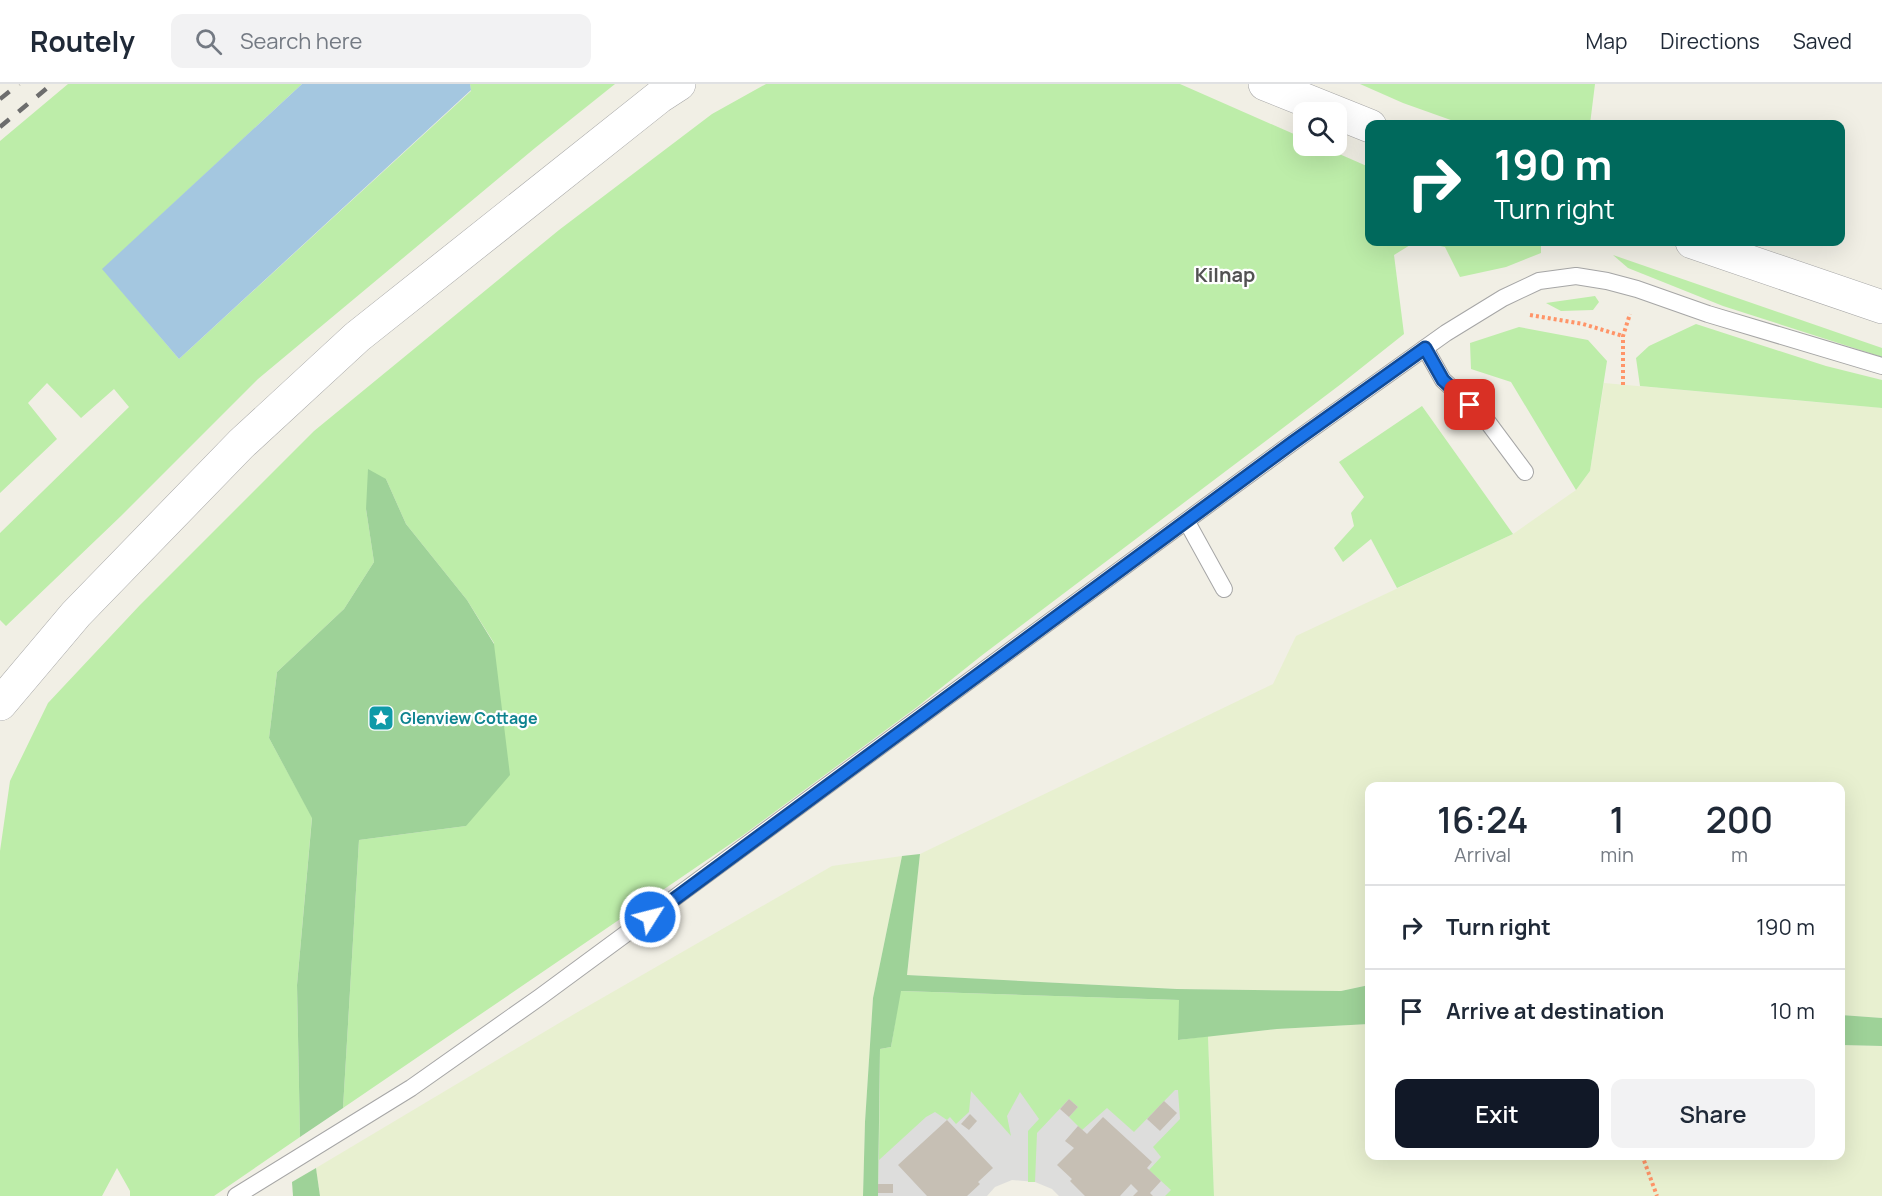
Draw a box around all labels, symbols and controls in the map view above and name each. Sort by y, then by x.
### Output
search box [171,14,591,68]
text: Routely [30,22,135,60]
icon: search [192,25,225,58]
text: Search here [240,26,362,56]
text: Map [1586,27,1627,55]
text: Directions [1660,27,1760,55]
text: Saved [1793,27,1852,55]
map controls [1293,102,1347,156]
button: search [1293,102,1347,156]
text: 190 m [1494,135,1612,193]
icon: right [1395,144,1473,222]
text: Turn right [1494,190,1615,227]
district label: Kilnap [1195,261,1255,288]
pin [1444,379,1495,430]
icon: arrive [1453,388,1486,421]
place icon: Glenview Cottage [366,703,396,733]
place label: Glenview Cottage [400,707,538,729]
text: 16:24 [1437,795,1528,844]
text: 1 [1609,795,1625,844]
text: 200 [1706,795,1773,844]
text: Arrival [1454,841,1511,868]
text: min [1600,841,1634,868]
text: m [1731,841,1748,868]
position arrow [618,885,682,949]
icon: right [1395,911,1428,944]
text: Turn right [1446,912,1551,942]
text: 190 m [1756,912,1815,942]
icon: arrive [1395,995,1428,1028]
text: Arrive at destination [1446,996,1664,1026]
text: 10 m [1770,996,1815,1026]
button: Exit [1395,1079,1599,1148]
button: Share [1611,1079,1815,1148]

